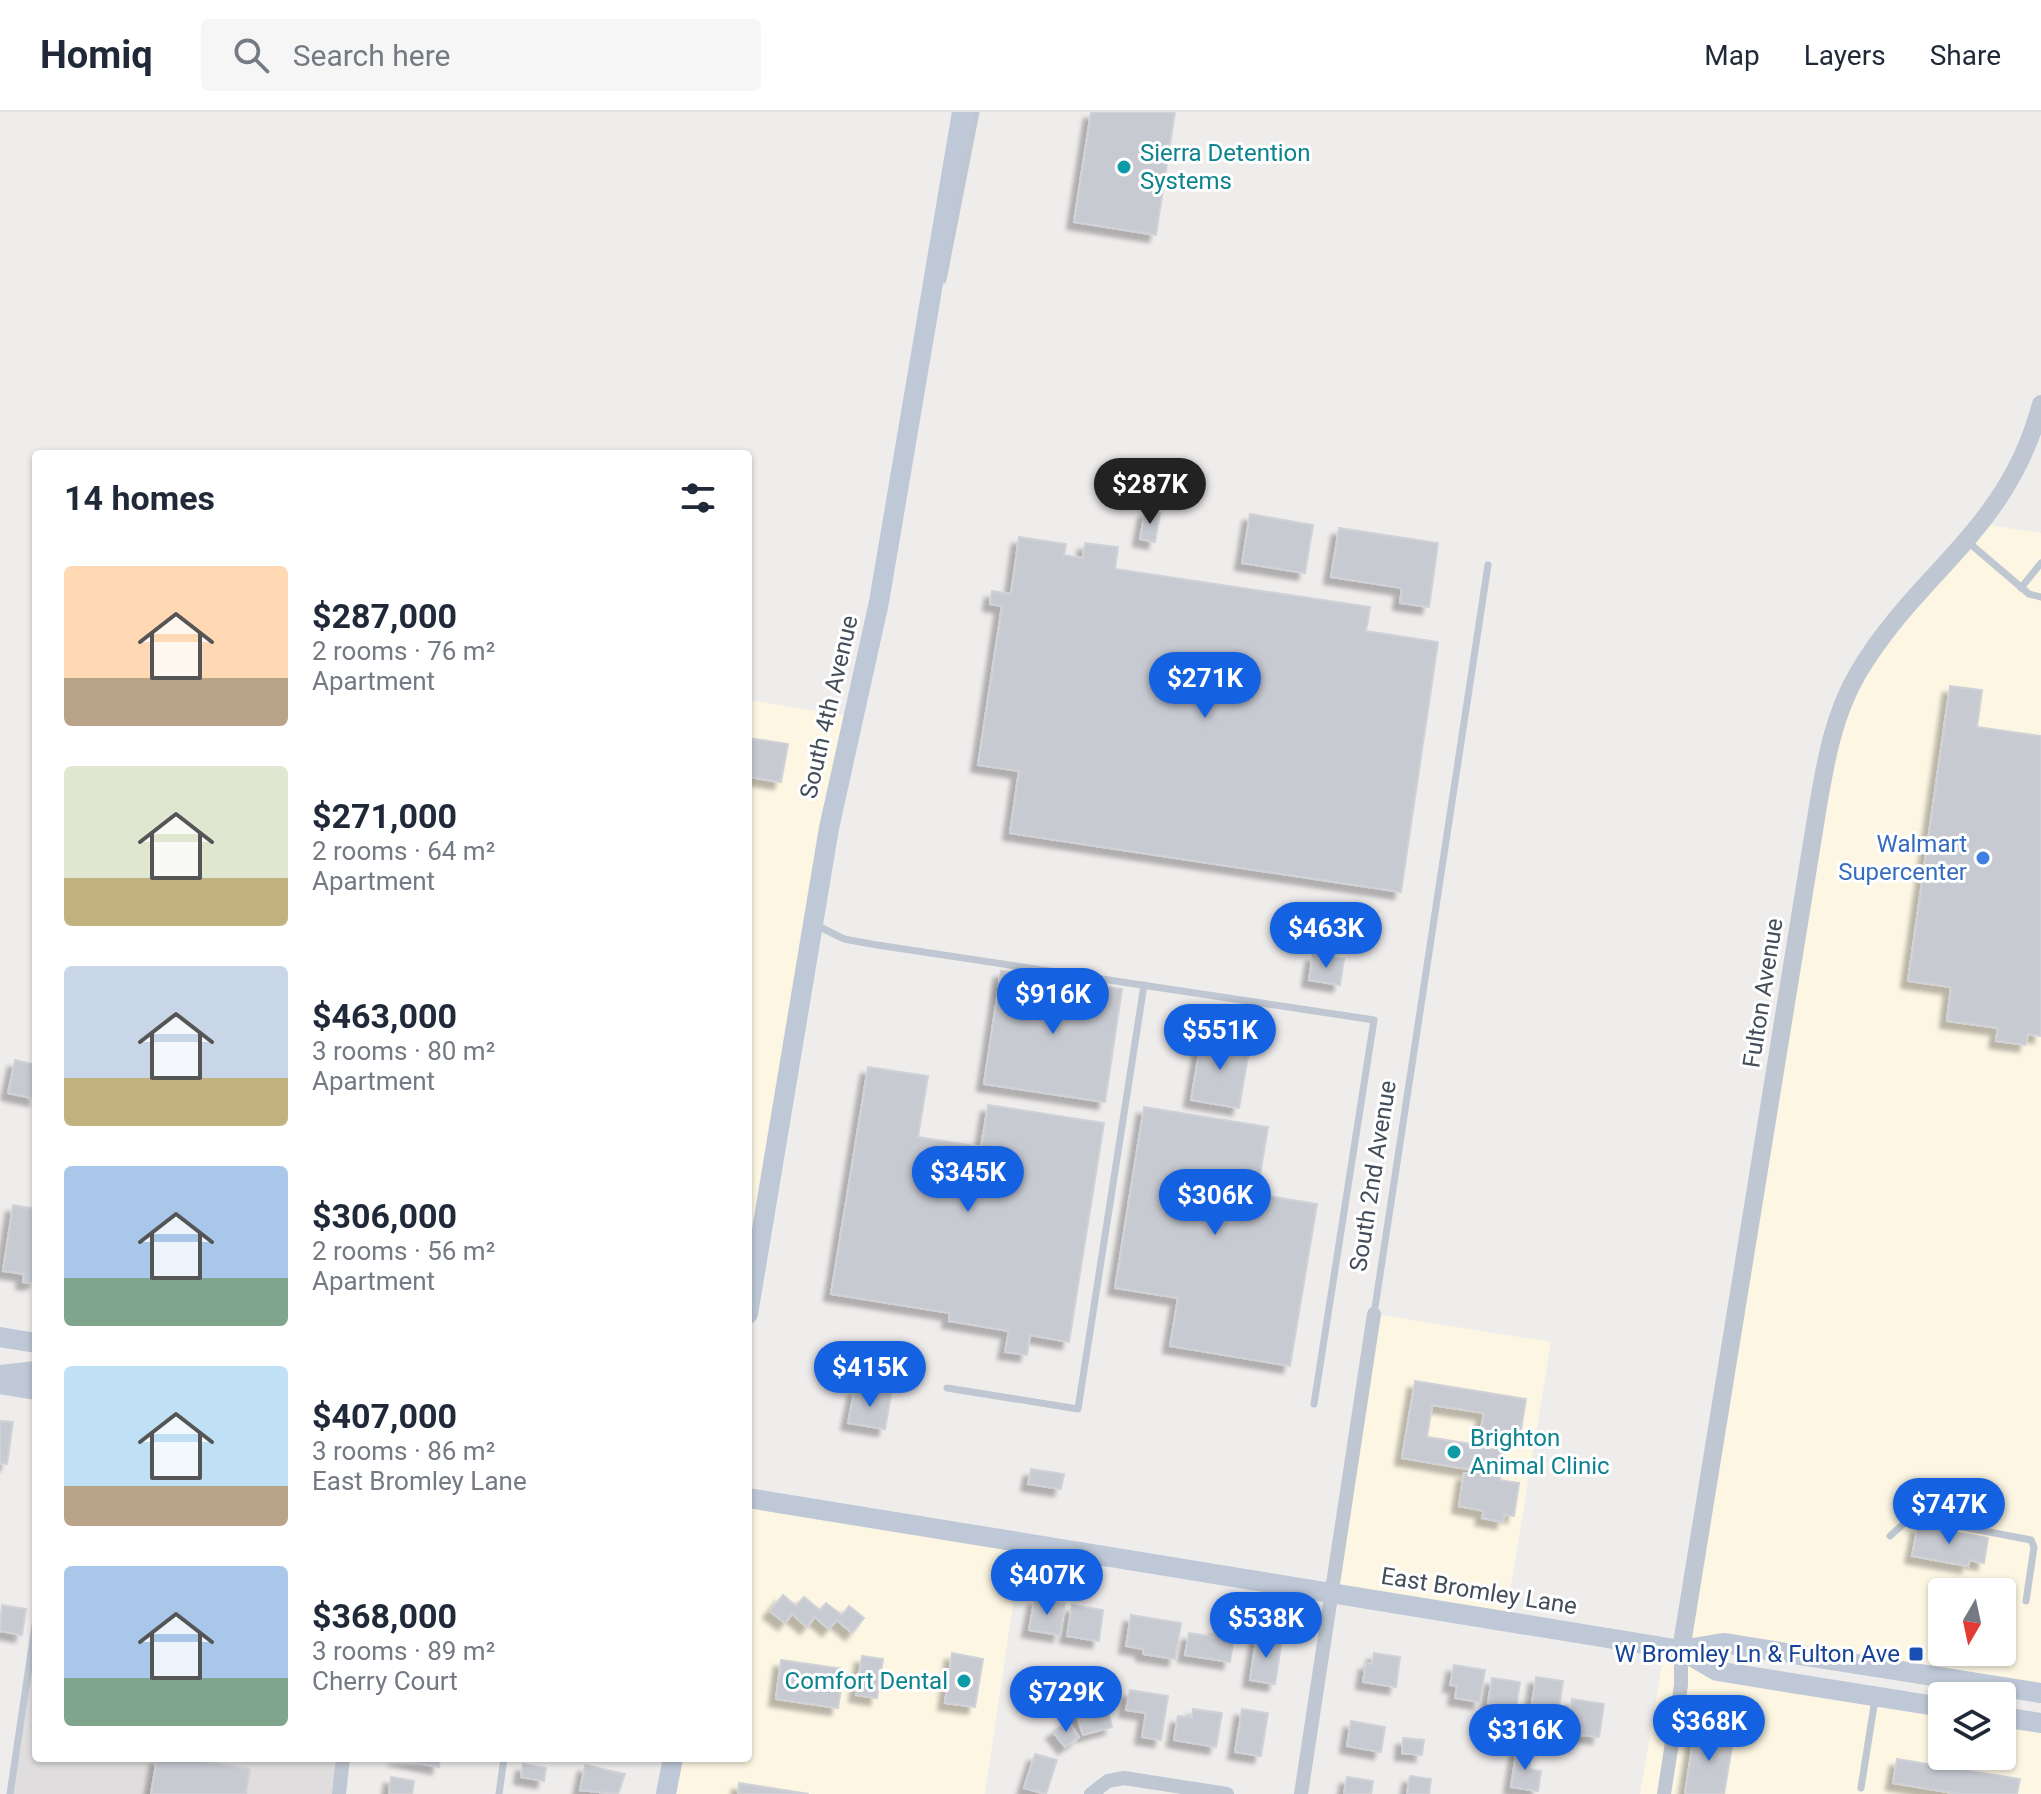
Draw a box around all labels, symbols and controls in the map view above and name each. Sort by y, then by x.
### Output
search box [201,19,761,91]
text: Homiq [40,33,153,77]
icon: search [229,33,273,77]
text: Search here [293,38,451,73]
text: Map [1704,39,1760,72]
text: Layers [1804,39,1886,72]
text: Share [1930,39,2001,72]
place label: Sierra Detention Systems [1140,139,1311,195]
marker: Sierra Detention Systems [1115,158,1133,176]
pin: $287K [1094,458,1206,526]
text: $287K [1112,469,1188,499]
icon: filters [676,476,720,520]
text: 14 homes [64,478,215,518]
text: $287,000 [312,596,457,636]
icon: home [128,598,224,694]
street label: South 4th Avenue [794,613,864,801]
text: 2 rooms · 76 m² [312,636,495,666]
pin: $271K [1149,652,1261,720]
text: $271K [1167,663,1243,693]
text: Apartment [312,666,435,696]
text: $271,000 [312,796,457,836]
icon: home [128,798,224,894]
place label: Walmart Supercenter [1838,830,1967,886]
text: 2 rooms · 64 m² [312,836,495,866]
marker: Walmart Supercenter [1974,849,1992,867]
text: Apartment [312,866,435,896]
pin: $463K [1270,902,1382,970]
text: $463K [1288,913,1364,943]
street label: Fulton Avenue [1737,916,1789,1070]
pin: $916K [997,968,1109,1036]
text: $916K [1015,979,1091,1009]
text: $463,000 [312,996,457,1036]
icon: home [128,998,224,1094]
pin: $551K [1164,1004,1276,1072]
text: $551K [1182,1015,1258,1045]
text: 3 rooms · 80 m² [312,1036,495,1066]
text: Apartment [312,1066,435,1096]
street label: South 2nd Avenue [1344,1079,1402,1273]
pin: $345K [912,1146,1024,1214]
text: $345K [930,1157,1006,1187]
pin: $306K [1159,1169,1271,1237]
text: $306K [1177,1180,1253,1210]
text: $306,000 [312,1196,457,1236]
icon: home [128,1198,224,1294]
text: 2 rooms · 56 m² [312,1236,495,1266]
text: Apartment [312,1266,435,1296]
pin: $415K [814,1341,926,1409]
text: $415K [832,1352,908,1382]
text: $407,000 [312,1396,457,1436]
icon: home [128,1398,224,1494]
place label: Brighton Animal Clinic [1470,1424,1610,1480]
text: 3 rooms · 86 m² [312,1436,495,1466]
marker: Brighton Animal Clinic [1445,1443,1463,1461]
text: East Bromley Lane [312,1466,527,1496]
pin: $747K [1893,1478,2005,1546]
text: $747K [1911,1489,1987,1519]
pin: $407K [991,1549,1103,1617]
text: $407K [1009,1560,1085,1590]
street label: East Bromley Lane [1379,1562,1579,1620]
north arrow [1928,1578,2016,1666]
map controls [1928,1578,2016,1770]
pin: $538K [1210,1592,1322,1660]
text: $368,000 [312,1596,457,1636]
icon: home [128,1598,224,1694]
text: $538K [1228,1603,1304,1633]
text: 3 rooms · 89 m² [312,1636,495,1666]
place label: W Bromley Ln & Fulton Ave [1615,1640,1900,1668]
marker: W Bromley Ln & Fulton Ave [1907,1645,1925,1663]
text: Cherry Court [312,1666,458,1696]
pin: $729K [1010,1666,1122,1734]
place label: Comfort Dental [785,1667,948,1695]
marker: Comfort Dental [955,1672,973,1690]
text: $729K [1028,1677,1104,1707]
button: layers [1928,1682,2016,1770]
pin: $368K [1653,1695,1765,1763]
pin: $316K [1469,1704,1581,1772]
text: $368K [1671,1706,1747,1736]
text: $316K [1487,1715,1563,1745]

